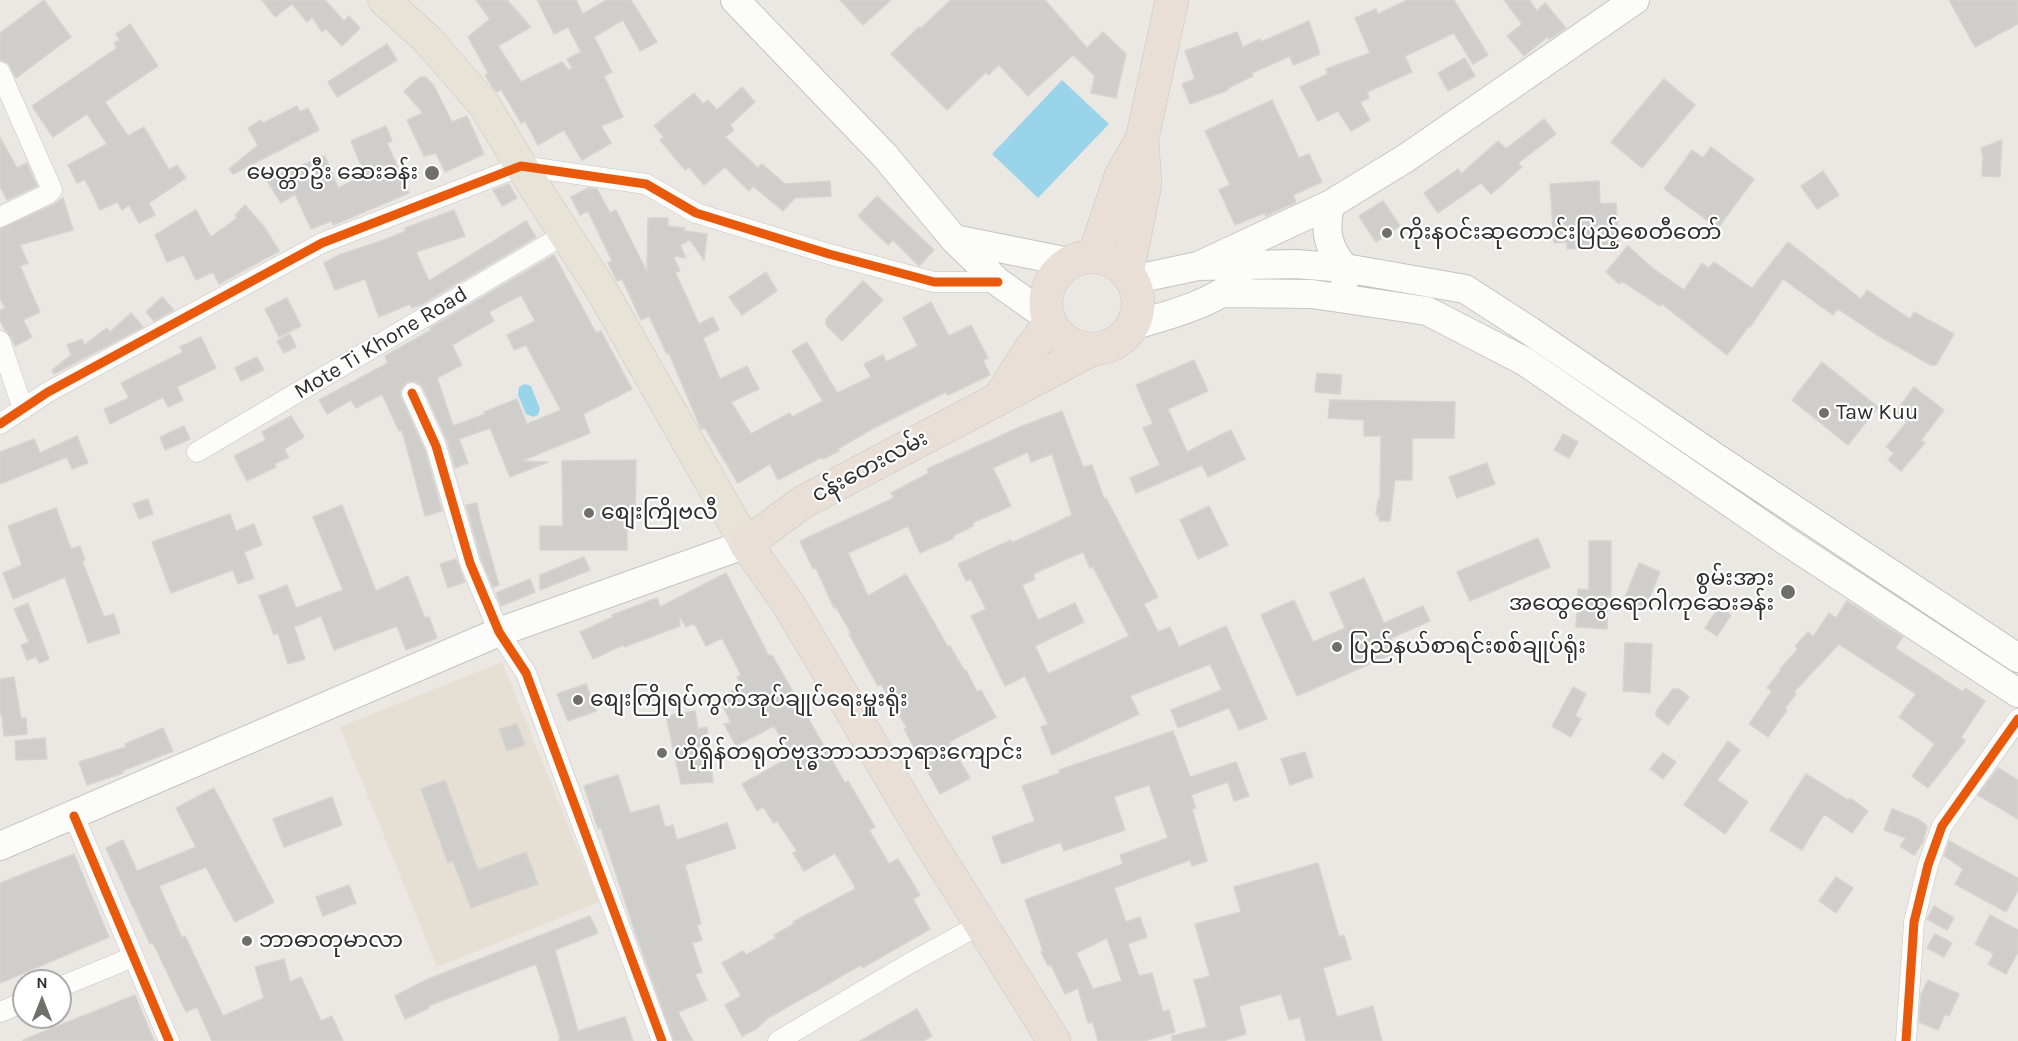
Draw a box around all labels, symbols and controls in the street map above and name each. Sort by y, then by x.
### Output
place label: မေတ္တာဦး ဆေးခန်း [246,160,418,186]
marker: မေတ္တာဦး ဆေးခန်း [423,164,441,182]
place label: ကိုးနဝင်းဆုတောင်းပြည့်စေတီတော် [1399,220,1721,246]
marker: ကိုးနဝင်းဆုတောင်းပြည့်စေတီတော် [1380,226,1394,240]
street label: Mote Ti Khone Road [290,281,472,405]
place label: Taw Kuu [1836,400,1918,426]
marker: Taw Kuu [1817,406,1831,420]
street label: ငန်းတေးလမ်း [807,425,933,509]
place label: စျေးကြိုဗလီ [601,500,718,526]
marker: စျေးကြိုဗလီ [582,506,596,520]
place label: စွမ်းအား အထွေထွေရောဂါကုဆေးခန်း [1509,566,1774,618]
marker: စွမ်းအား အထွေထွေရောဂါကုဆေးခန်း [1779,583,1797,601]
place label: ပြည်နယ်စာရင်းစစ်ချုပ်ရုံး [1349,634,1586,660]
marker: ပြည်နယ်စာရင်းစစ်ချုပ်ရုံး [1330,640,1344,654]
place label: စျေးကြိုရပ်ကွက်အုပ်ချုပ်ရေးမှူးရုံး [590,687,908,713]
marker: စျေးကြိုရပ်ကွက်အုပ်ချုပ်ရေးမှူးရုံး [571,693,585,707]
place label: ဟိုရှိန်တရုတ်ဗုဒ္ဓဘာသာဘုရားကျောင်း [674,740,1023,766]
marker: ဟိုရှိန်တရုတ်ဗုဒ္ဓဘာသာဘုရားကျောင်း [655,746,669,760]
place label: ဘာဓာတုမာလာ [259,928,403,954]
marker: ဘာဓာတုမာလာ [240,934,254,948]
north arrow [12,969,72,1029]
text: N [36,973,48,992]

